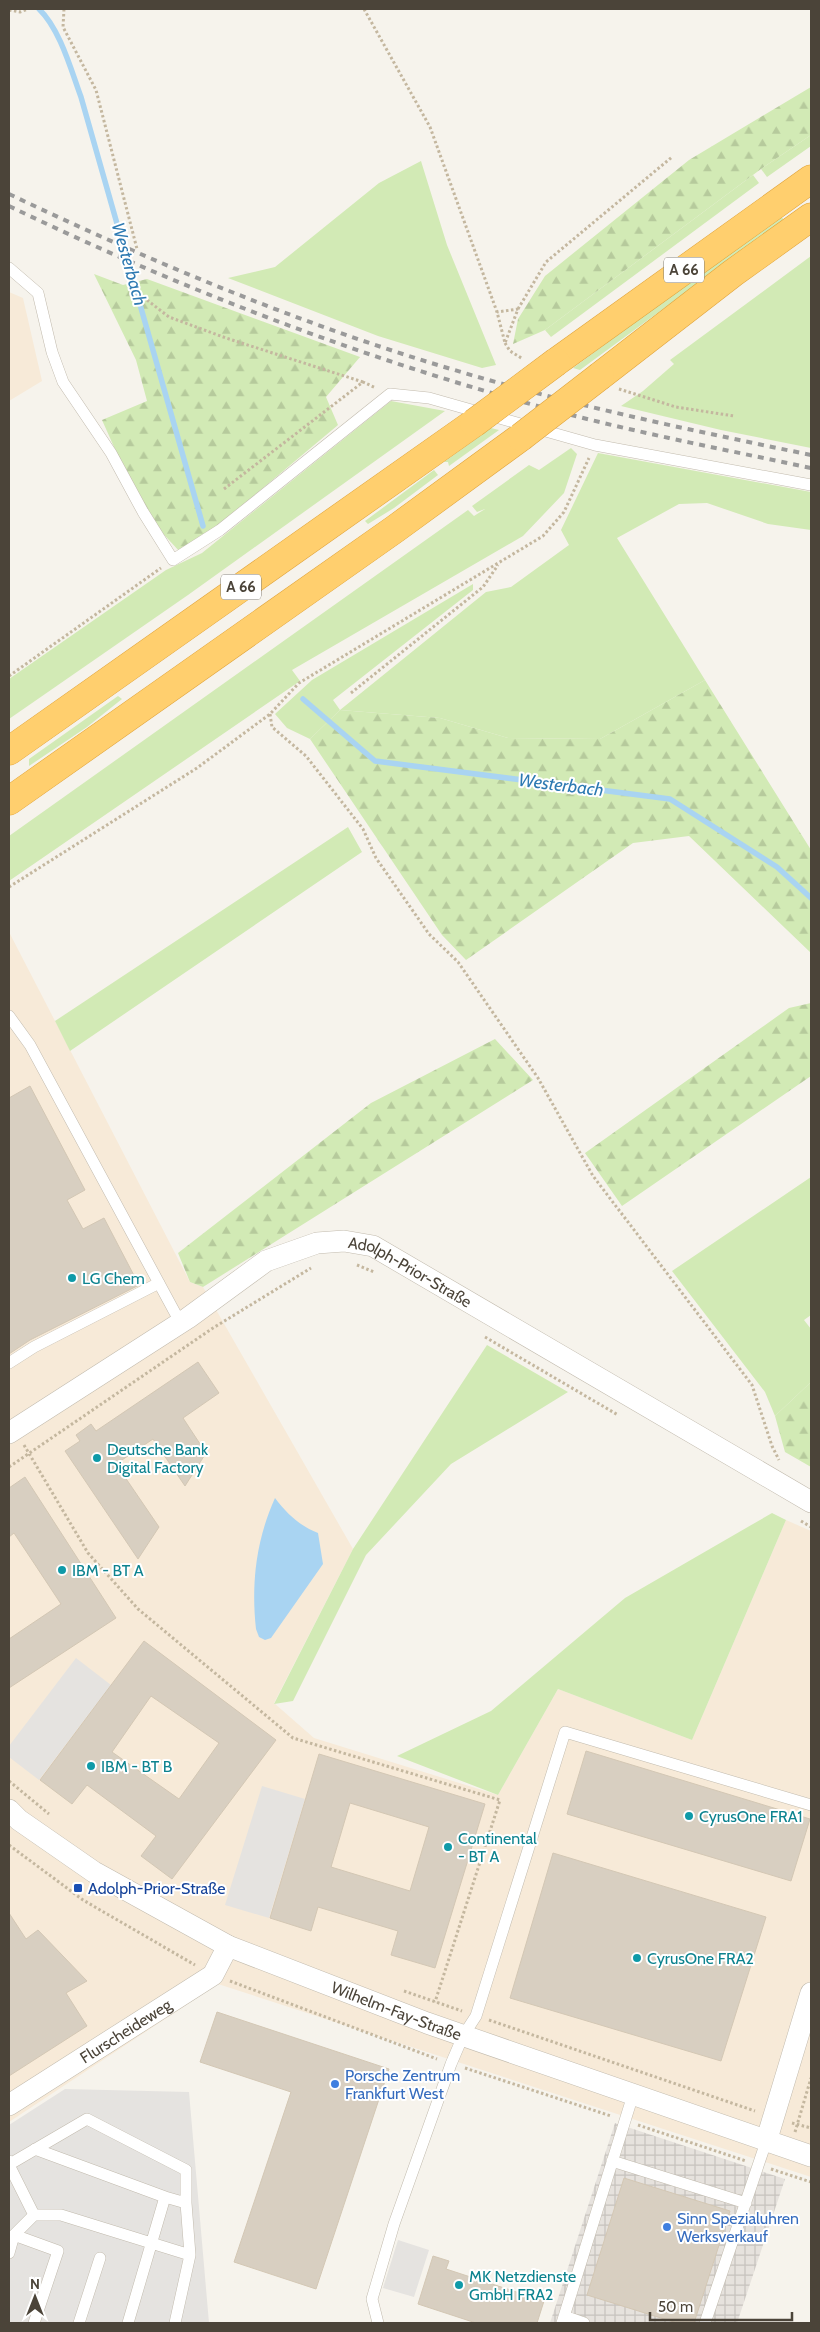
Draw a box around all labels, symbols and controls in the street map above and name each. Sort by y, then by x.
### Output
water label: Westerbach [107,220,151,308]
road number: A 66 [664,258,704,282]
road number: A 66 [221,574,261,600]
water label: Westerbach [517,769,605,801]
street label: Adolph-Prior-Straße [347,1232,475,1311]
place label: LG Chem [82,1269,145,1288]
marker: LG Chem [66,1272,78,1284]
place label: Deutsche Bank Digital Factory [107,1440,209,1477]
marker: Deutsche Bank Digital Factory [91,1452,103,1464]
place label: IBM - BT A [72,1561,144,1580]
marker: IBM - BT A [56,1564,68,1576]
place label: IBM - BT B [101,1757,173,1776]
marker: IBM - BT B [85,1760,97,1772]
place label: CyrusOne FRA1 [699,1807,802,1826]
marker: CyrusOne FRA1 [683,1810,695,1822]
place label: Continental - BT A [458,1829,537,1866]
marker: Continental - BT A [442,1841,454,1853]
place label: Adolph-Prior-Straße [88,1879,226,1898]
marker: Adolph-Prior-Straße [72,1882,84,1894]
place label: CyrusOne FRA2 [647,1949,754,1968]
marker: CyrusOne FRA2 [631,1952,643,1964]
street label: Wilhelm-Fay-Straße [329,1977,464,2044]
street label: Flurscheideweg [76,1994,175,2067]
place label: Porsche Zentrum Frankfurt West [345,2066,460,2103]
marker: Porsche Zentrum Frankfurt West [329,2078,341,2090]
place label: Sinn Spezialuhren Werksverkauf [677,2209,799,2246]
marker: Sinn Spezialuhren Werksverkauf [661,2221,673,2233]
place label: MK Netzdienste GmbH FRA2 [469,2267,576,2304]
north arrow [10,2272,60,2322]
text: N [30,2275,40,2293]
marker: MK Netzdienste GmbH FRA2 [453,2279,465,2291]
scale bar [650,2290,792,2322]
text: 50 m [658,2298,693,2316]

